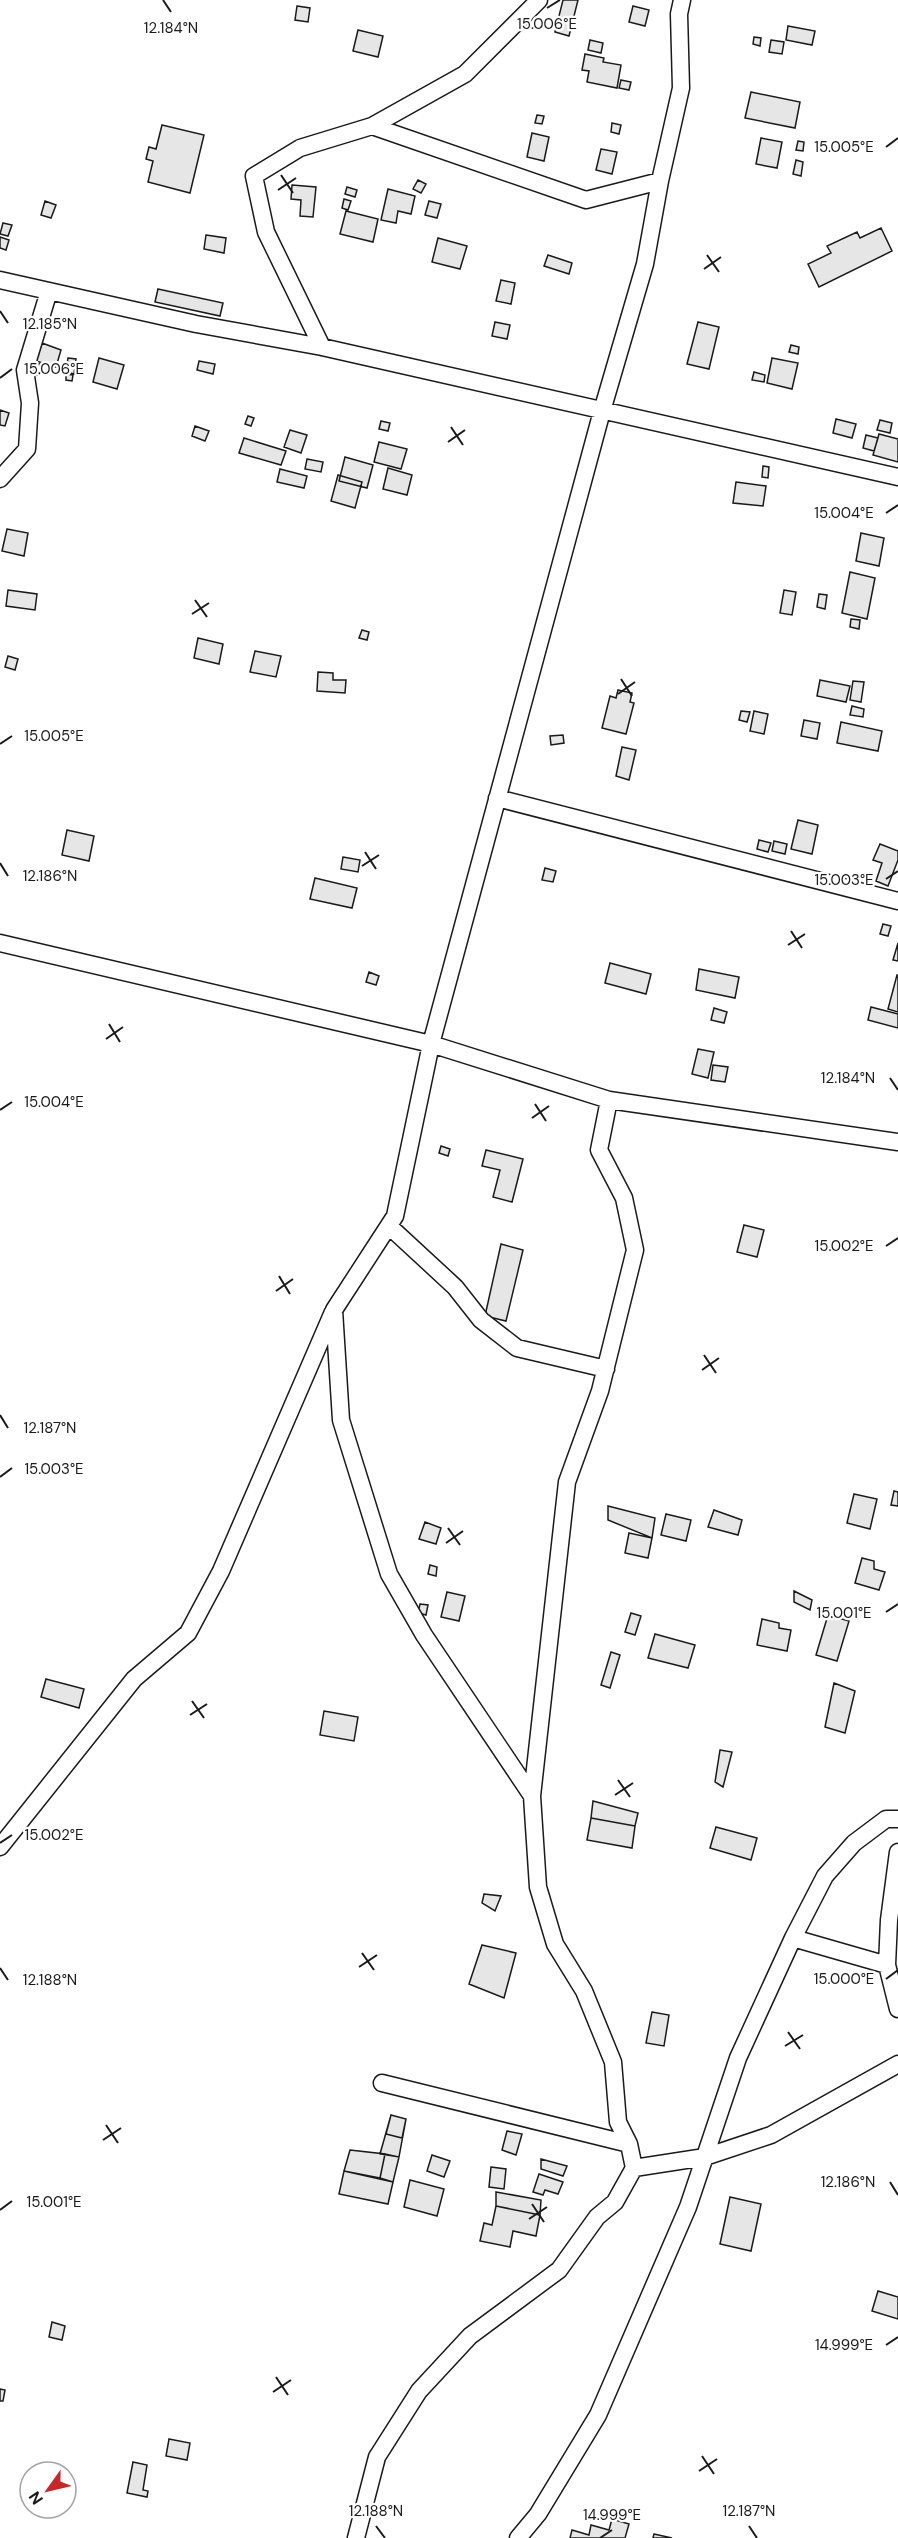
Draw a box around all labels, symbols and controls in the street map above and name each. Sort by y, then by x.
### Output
text: 15.006°E [517,14,577,34]
text: 12.184°N [144,18,198,38]
text: 15.005°E [814,137,874,157]
text: 12.185°N [23,314,77,334]
text: 15.006°E [24,359,84,379]
text: 15.004°E [814,503,874,523]
text: 15.005°E [24,726,84,746]
text: 12.186°N [23,866,77,886]
text: 15.003°E [814,870,874,890]
text: 12.184°N [821,1068,875,1088]
text: 15.004°E [24,1092,84,1112]
text: 15.002°E [815,1236,873,1256]
text: 12.187°N [24,1418,76,1438]
text: 15.003°E [24,1459,84,1479]
text: 15.001°E [816,1603,872,1623]
text: 15.002°E [25,1825,83,1845]
text: 15.000°E [814,1969,874,1989]
text: 12.188°N [23,1970,77,1990]
text: 12.186°N [821,2172,875,2192]
text: 15.001°E [26,2192,82,2212]
text: 14.999°E [815,2335,873,2355]
north arrow [18,2460,78,2520]
text: N [24,2487,48,2509]
text: 12.188°N [349,2501,403,2521]
text: 12.187°N [723,2501,775,2521]
text: 14.999°E [583,2505,641,2525]

